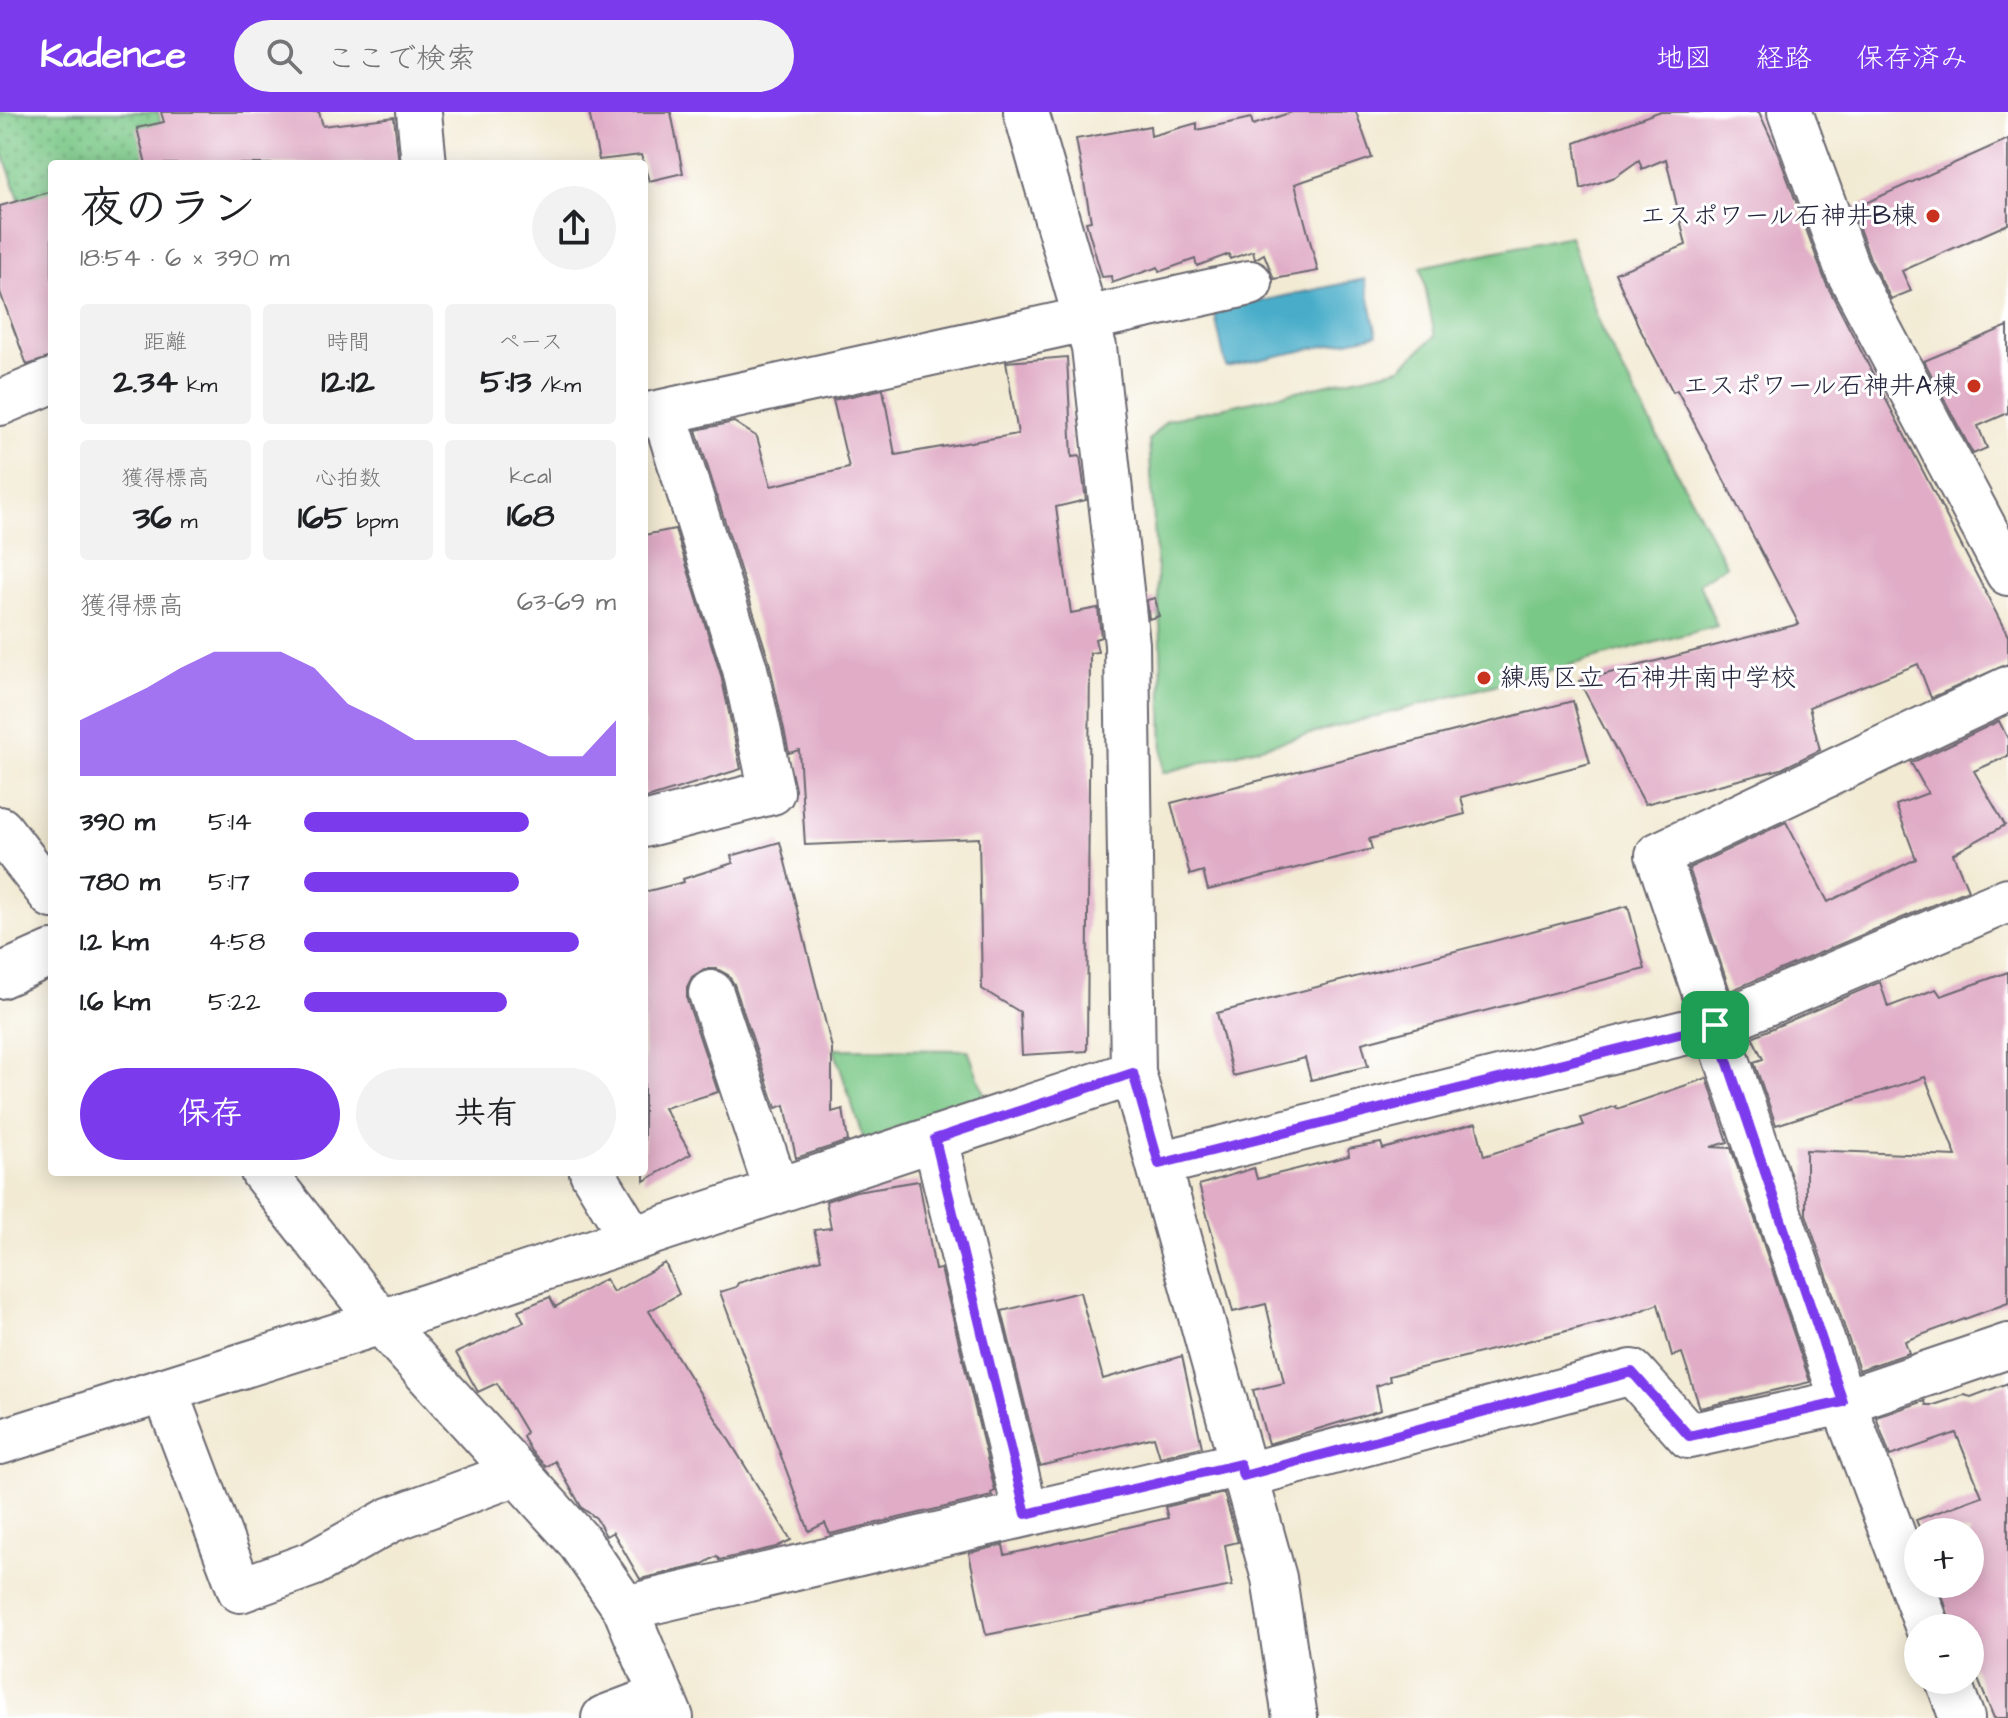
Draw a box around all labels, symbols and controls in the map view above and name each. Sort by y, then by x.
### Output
search box [234,20,794,92]
text: Kadence [40,30,186,82]
icon: search [262,34,306,78]
text: ここで検索 [326,38,476,80]
text: 地図 [1656,39,1712,78]
text: 経路 [1756,39,1812,78]
text: 保存済み [1856,39,1968,78]
text: 夜のラン [80,179,256,240]
button: share [532,186,616,270]
place label: エスポワール石神井B棟 [1640,198,1917,234]
marker: エスポワール石神井B棟 [1924,207,1942,225]
text: 18:54 · 6 × 390 m [80,240,290,276]
text: 距離 [143,327,187,358]
text: 時間 [326,327,370,358]
text: ペース [498,327,563,358]
text: 2.34 [113,358,178,406]
text: 12:12 [321,358,375,406]
text: 5:13 [480,358,532,406]
place label: エスポワール石神井A棟 [1683,368,1958,404]
text: km [178,370,217,401]
text: /km [532,370,581,401]
marker: エスポワール石神井A棟 [1965,377,1983,395]
text: kcal [510,461,552,492]
text: 獲得標高 [121,463,209,494]
text: 心拍数 [315,463,381,494]
text: 168 [507,492,555,540]
text: 36 [133,494,172,542]
text: 165 [298,494,348,542]
text: m [172,506,198,537]
text: bpm [348,506,398,537]
text: 63–69 m [517,584,616,620]
text: 獲得標高 [80,588,184,624]
place label: 練馬区立 石神井南中学校 [1500,660,1796,696]
marker: 練馬区立 石神井南中学校 [1475,669,1493,687]
text: 390 m [80,804,155,840]
text: 5:14 [208,804,252,840]
text: 780 m [80,864,160,900]
text: 5:17 [208,864,250,900]
text: 1.2 km [80,924,148,960]
text: 4:58 [208,924,265,960]
text: 1.6 km [80,984,150,1020]
text: 5:22 [208,984,261,1020]
pin [1681,991,1749,1059]
icon: arrive [1693,1003,1737,1047]
button: 保存 [80,1068,340,1160]
button: 共有 [356,1068,616,1160]
map controls [1904,1518,1984,1694]
button: + [1904,1518,1984,1598]
button: − [1904,1614,1984,1694]

